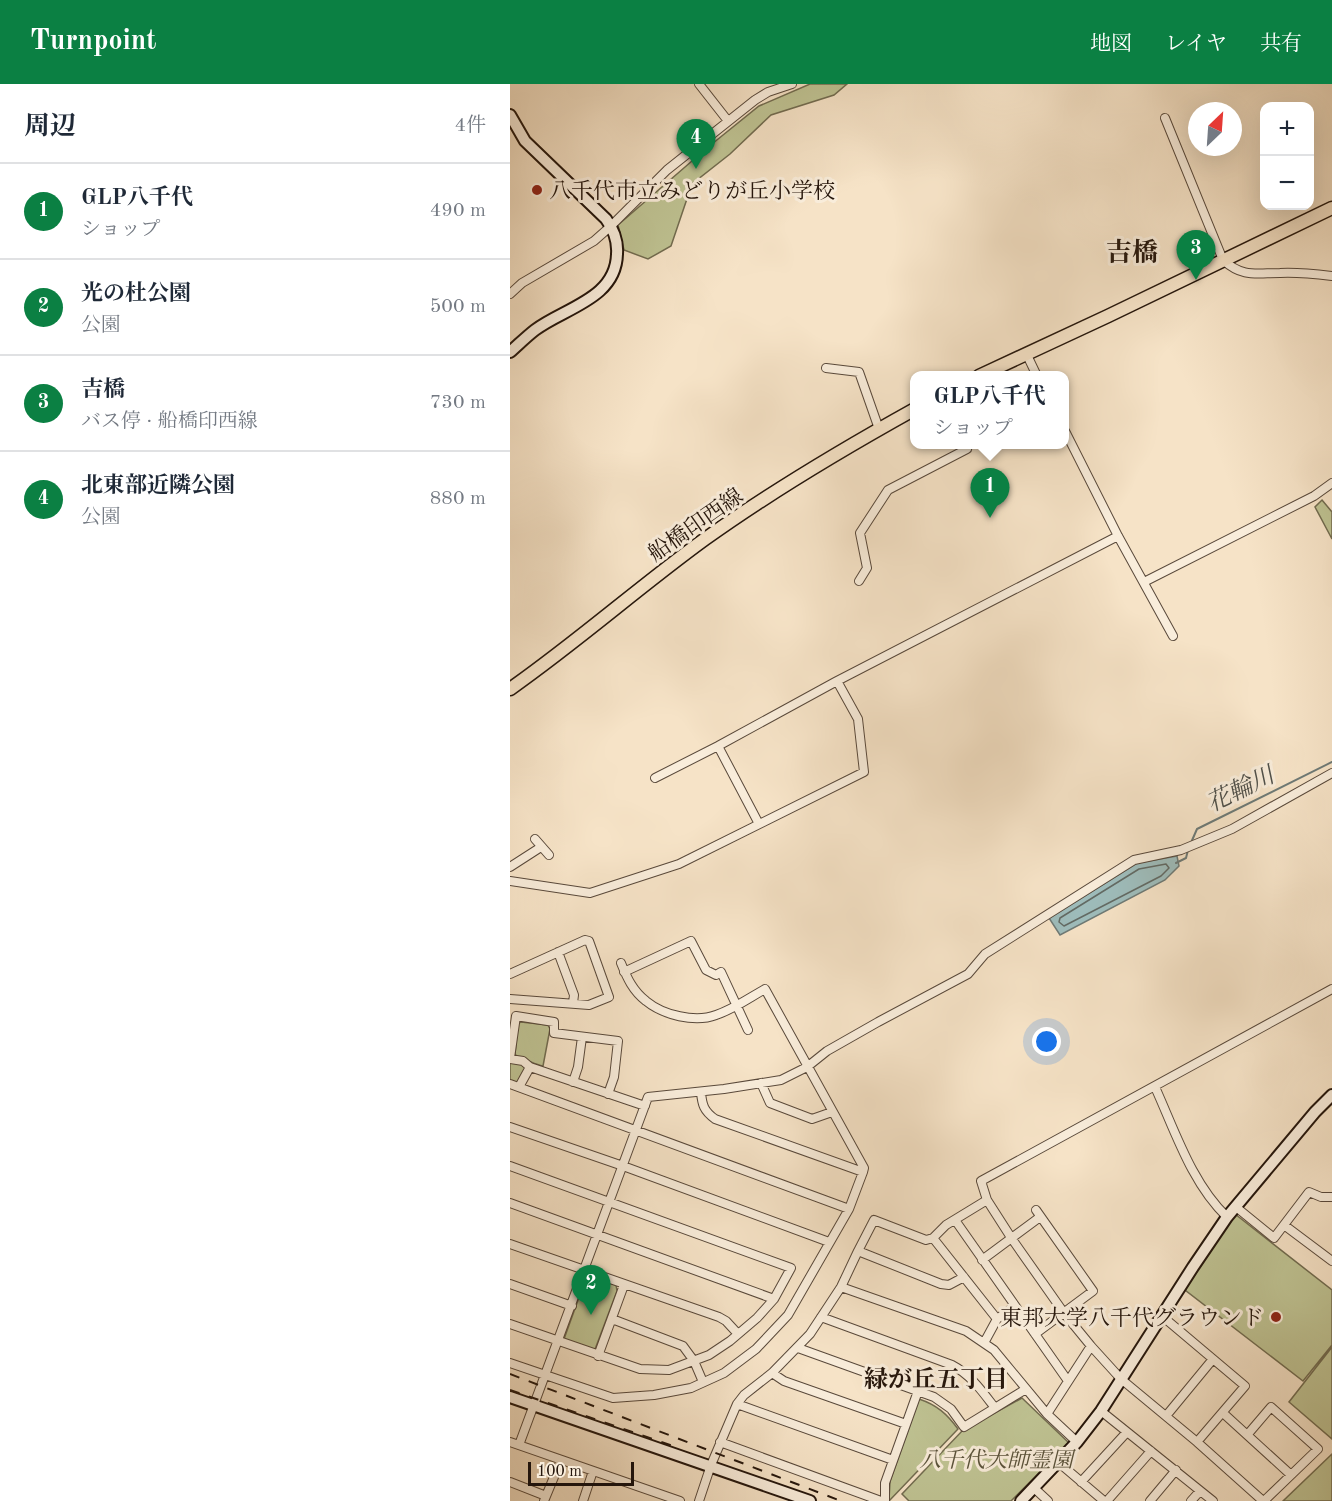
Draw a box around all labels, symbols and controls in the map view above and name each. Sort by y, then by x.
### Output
text: Turnpoint [30,28,157,56]
text: 地図 [1090,34,1132,55]
text: レイヤ [1165,34,1227,55]
text: 共有 [1260,34,1302,55]
north arrow [1188,102,1242,156]
map controls [1260,102,1314,210]
button: + [1260,102,1314,156]
text: 周辺 [24,114,76,140]
text: 4件 [454,116,486,136]
pin: 4 [676,120,716,169]
button: − [1260,156,1314,210]
place label: 八千代市立みどりが丘小学校 [549,179,835,203]
marker: 八千代市立みどりが丘小学校 [530,183,544,197]
text: GLP八千代 [81,187,193,209]
text: 1 [38,201,49,221]
text: 490 m [430,201,486,221]
text: ショップ [81,220,161,240]
pin: 3 [1176,230,1216,280]
district label: 吉橋 [1106,238,1158,267]
text: 光の杜公園 [81,283,191,305]
text: 2 [38,297,49,317]
text: 500 m [430,297,486,317]
text: 公園 [81,316,121,336]
popup [910,371,1069,449]
text: 吉橋 [81,379,125,401]
text: GLP八千代 [933,386,1046,408]
text: 3 [38,393,49,413]
text: 730 m [430,393,486,413]
text: バス停 · 船橋印西線 [81,412,258,432]
text: ショップ [933,419,1013,439]
pin: 1 [970,468,1010,518]
text: 北東部近隣公園 [81,475,235,497]
street label: 船橋印西線 [644,483,748,566]
text: 4 [38,489,49,509]
text: 880 m [430,489,486,509]
text: 公園 [81,508,121,528]
water label: 花輪川 [1202,760,1281,817]
your location [1032,1027,1061,1056]
pin: 2 [572,1266,610,1315]
place label: 東邦大学八千代グラウンド [1000,1306,1264,1330]
marker: 東邦大学八千代グラウンド [1269,1310,1283,1324]
district label: 緑が丘五丁目 [864,1366,1008,1393]
park label: 八千代大師霊園 [919,1448,1076,1472]
scale bar [528,1459,634,1486]
text: 100 m [537,1464,582,1480]

